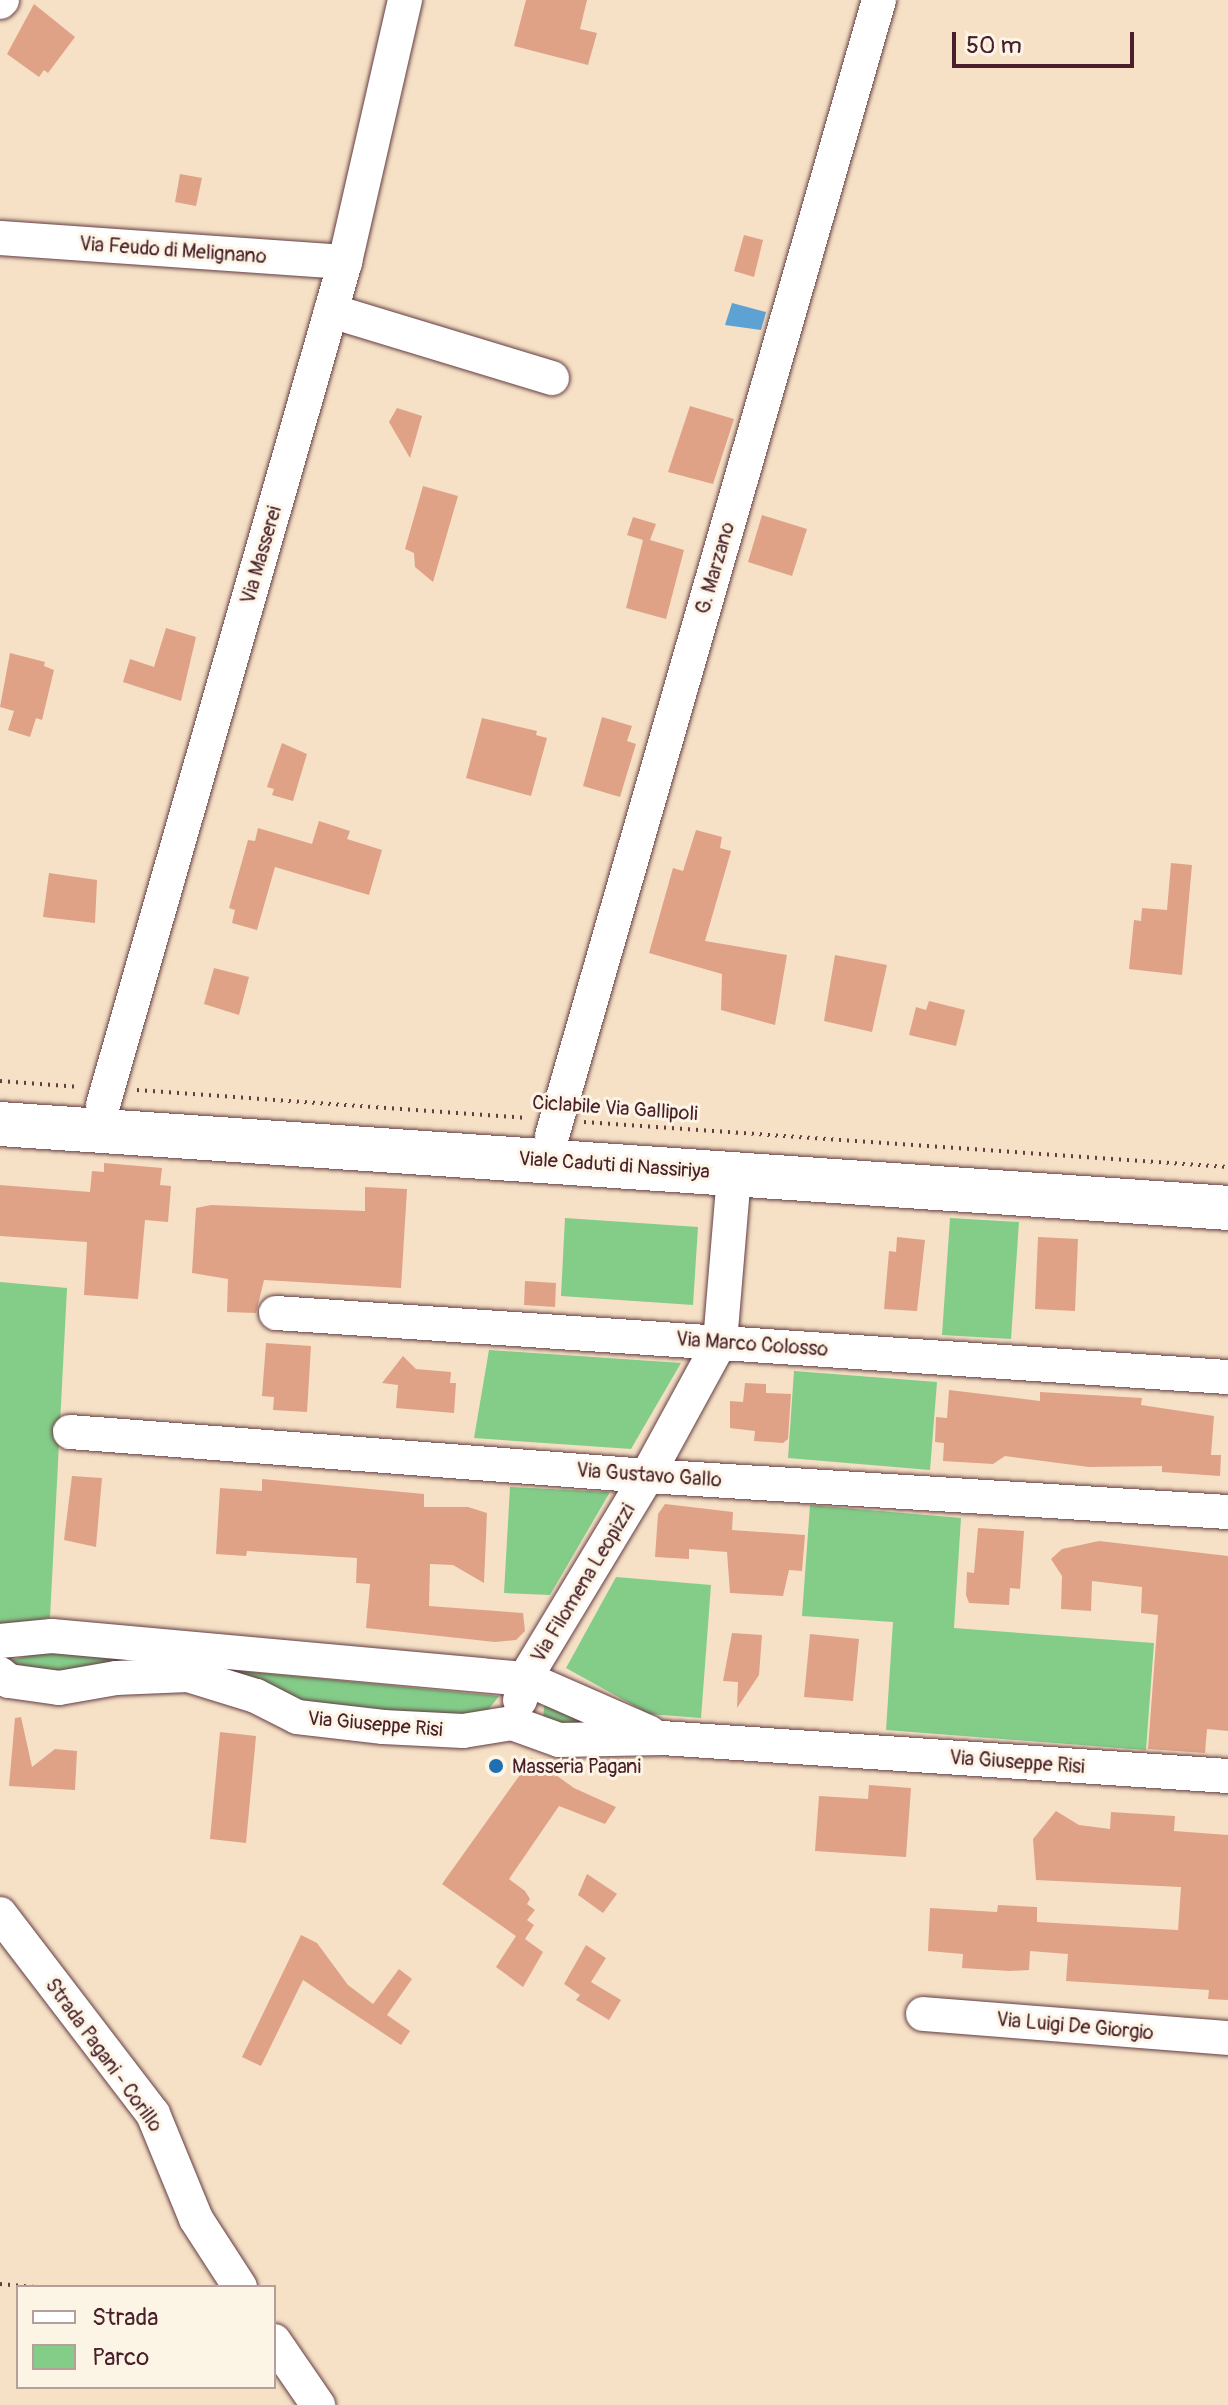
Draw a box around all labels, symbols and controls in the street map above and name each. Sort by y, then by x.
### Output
scale bar [956,16,1138,66]
text: 50 m [966,31,1022,60]
street label: Via Feudo di Melignano [78,231,268,269]
street label: Via Masserei [236,503,286,607]
street label: G. Marzano [690,519,740,617]
street label: Ciclabile Via Gallipoli [531,1090,699,1126]
street label: Viale Caduti di Nassiriya [518,1146,710,1184]
street label: Via Marco Colosso [675,1327,829,1361]
street label: Via Gustavo Gallo [575,1458,723,1492]
street label: Via Filomena Leopizzi [526,1499,640,1667]
street label: Via Giuseppe Risi [306,1706,444,1742]
street label: Via Giuseppe Risi [949,1745,1085,1779]
place label: Masseria Pagani [512,1754,641,1778]
marker: Masseria Pagani [487,1757,505,1775]
street label: Strada Pagani - Corillo [40,1974,168,2136]
street label: Via Luigi De Giorgio [995,2007,1155,2045]
legend [16,2285,276,2389]
text: Strada [92,2303,158,2332]
text: Parco [92,2343,149,2372]

